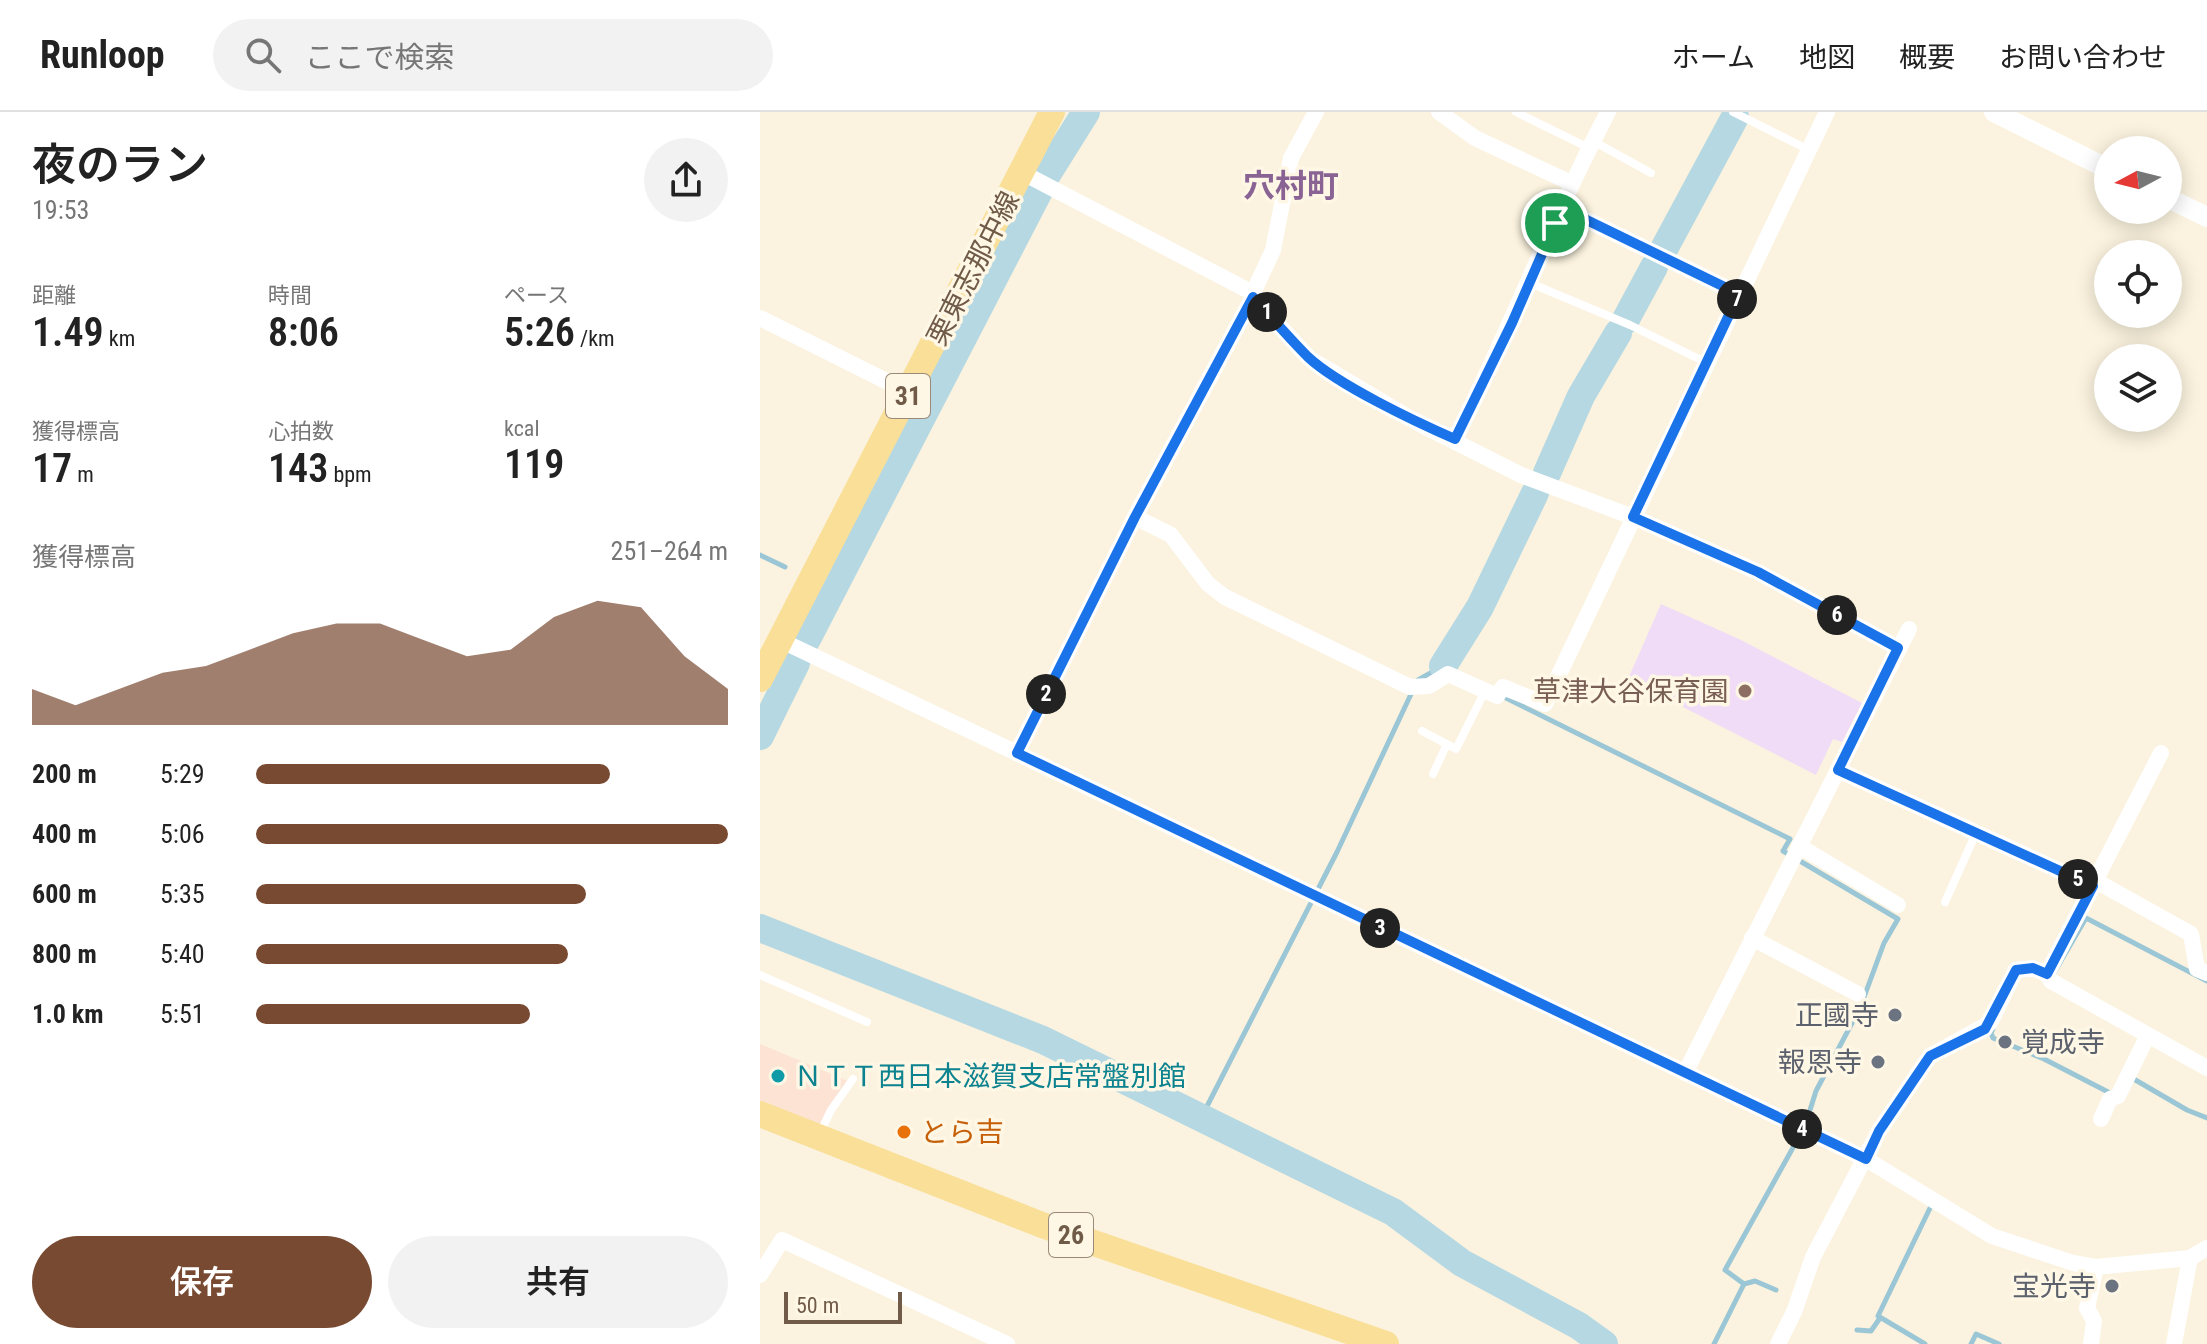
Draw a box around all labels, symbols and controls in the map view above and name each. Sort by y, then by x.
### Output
search box [213,19,773,91]
text: Runloop [40,33,165,77]
icon: search [241,33,285,77]
text: ここで検索 [305,40,455,75]
text: ホーム [1672,41,1755,74]
text: 地図 [1799,41,1855,74]
text: 概要 [1899,41,1955,74]
text: お問い合わせ [1999,41,2167,74]
north arrow [2094,136,2182,224]
map controls [2094,136,2182,432]
button: share [644,138,728,222]
text: 夜のラン [32,139,208,191]
district label: 穴村町 [1243,167,1339,205]
street label: 栗東志那中線 [921,186,1026,351]
pin [1521,189,1589,257]
text: 19:53 [32,195,89,225]
icon: arrive [1533,201,1577,245]
button: locate [2094,240,2182,328]
pin: 7 [1717,279,1757,319]
text: 距離 [32,283,76,308]
text: 時間 [268,283,312,308]
text: ペース [504,283,569,308]
text: 7 [1731,286,1743,311]
pin: 1 [1247,292,1287,332]
text: 1 [1261,299,1273,324]
text: 1.49 [32,309,104,356]
text: 8:06 [268,309,339,356]
text: 5:26 [504,309,575,356]
text: km [104,326,135,351]
text: /km [575,326,615,351]
button: layers [2094,344,2182,432]
road number: 31 [886,374,930,418]
text: kcal [504,416,539,441]
text: 獲得標高 [32,419,120,444]
text: 心拍数 [268,419,334,444]
text: 119 [504,441,564,488]
text: 17 [32,445,72,492]
text: 143 [268,445,328,492]
text: m [72,462,94,487]
text: bpm [328,462,372,487]
text: 251–264 m [611,536,728,566]
text: 獲得標高 [32,542,136,572]
pin: 6 [1817,595,1857,635]
text: 6 [1831,602,1843,627]
pin: 2 [1026,674,1066,714]
place label: 草津大谷保育園 [1533,675,1729,708]
text: 2 [1040,681,1052,706]
marker: 草津大谷保育園 [1736,682,1754,700]
text: 200 m [32,759,97,789]
text: 5:29 [160,759,205,789]
text: 400 m [32,819,97,849]
text: 5:06 [160,819,205,849]
pin: 5 [2058,859,2098,899]
text: 5 [2072,866,2084,891]
text: 600 m [32,879,97,909]
text: 5:35 [160,879,205,909]
pin: 3 [1360,908,1400,948]
text: 3 [1374,915,1386,940]
text: 800 m [32,939,97,969]
text: 5:40 [160,939,205,969]
text: 1.0 km [32,999,104,1029]
text: 5:51 [160,999,205,1029]
place label: 正國寺 [1795,999,1879,1032]
marker: 正國寺 [1886,1006,1904,1024]
place label: 覚成寺 [2021,1026,2105,1059]
marker: 覚成寺 [1996,1033,2014,1051]
place label: 報恩寺 [1778,1046,1862,1079]
marker: 報恩寺 [1869,1053,1887,1071]
place label: ＮＴＴ西日本滋賀支店常盤別館 [794,1060,1186,1093]
marker: ＮＴＴ西日本滋賀支店常盤別館 [769,1067,787,1085]
pin: 4 [1782,1109,1822,1149]
place label: とら吉 [920,1116,1004,1149]
text: 4 [1796,1116,1808,1141]
marker: とら吉 [895,1123,913,1141]
road number: 26 [1049,1213,1093,1257]
button: 保存 [32,1236,372,1328]
button: 共有 [388,1236,728,1328]
place label: 宝光寺 [2012,1270,2096,1303]
marker: 宝光寺 [2103,1277,2121,1295]
scale bar [784,1288,902,1324]
text: 50 m [796,1293,839,1318]

